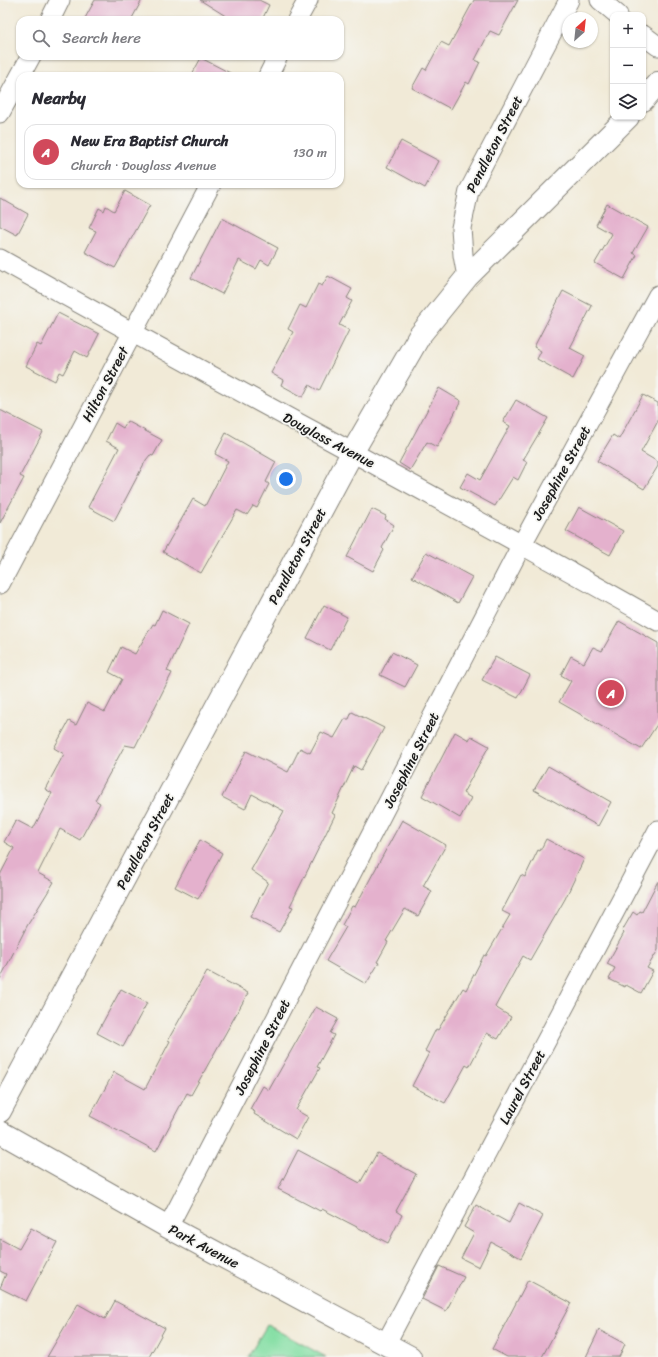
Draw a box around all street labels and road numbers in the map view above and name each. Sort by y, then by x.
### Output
street label: Pendleton Street [459,91,530,197]
street label: Hilton Street [75,341,136,427]
street label: Douglass Avenue [278,406,380,475]
street label: Josephine Street [525,421,598,526]
street label: Pendleton Street [261,503,334,609]
street label: Josephine Street [376,708,446,814]
street label: Pendleton Street [109,788,182,894]
street label: Josephine Street [227,995,297,1101]
street label: Laurel Street [492,1045,553,1129]
street label: Park Avenue [164,1217,244,1276]

